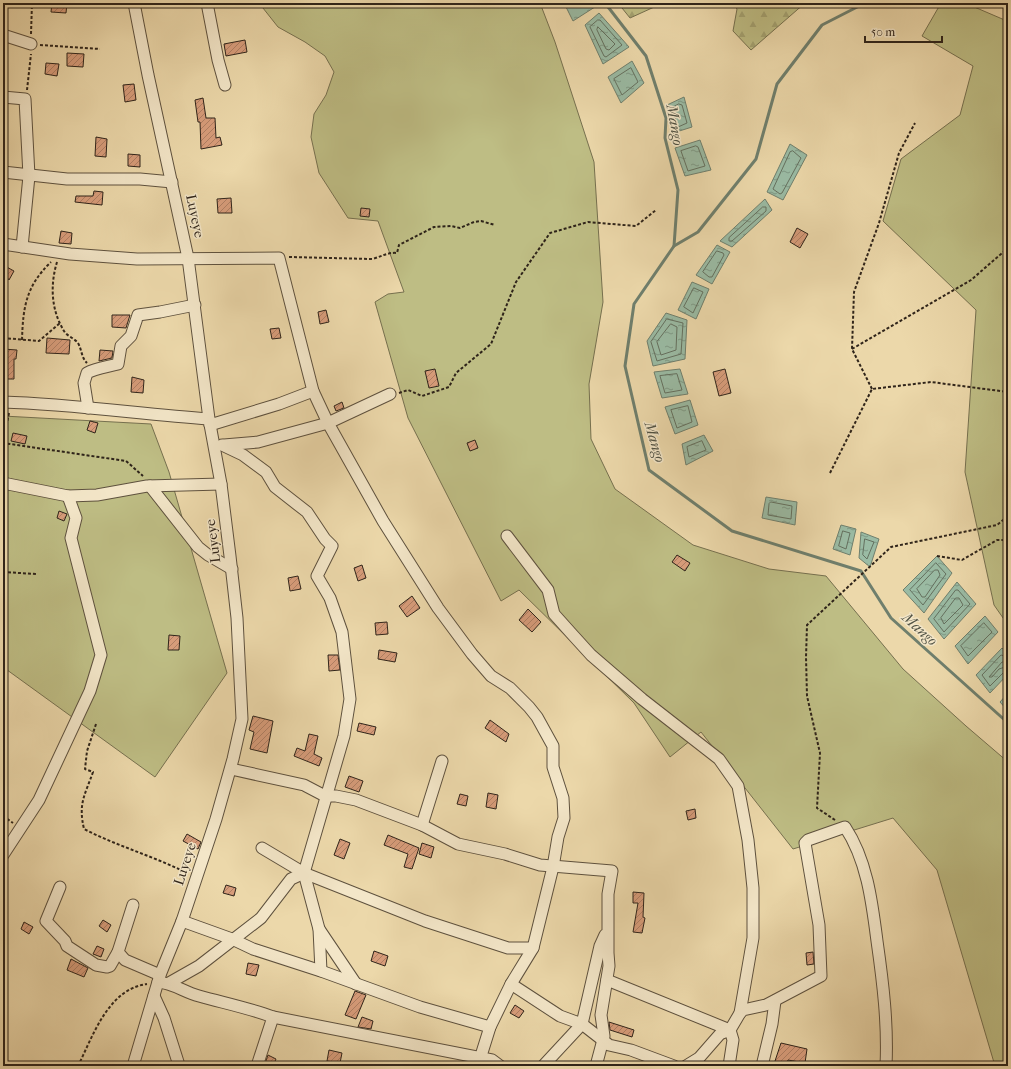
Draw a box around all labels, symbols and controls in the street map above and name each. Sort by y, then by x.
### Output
scale bar [865,18,942,44]
text: 50 m [871,25,895,39]
water label: Mango [662,102,687,147]
street label: Luyeye [182,193,208,239]
water label: Mango [640,419,669,464]
street label: Luyeye [202,518,224,564]
water label: Mango [898,608,941,650]
street label: Luyeye [170,840,200,888]

